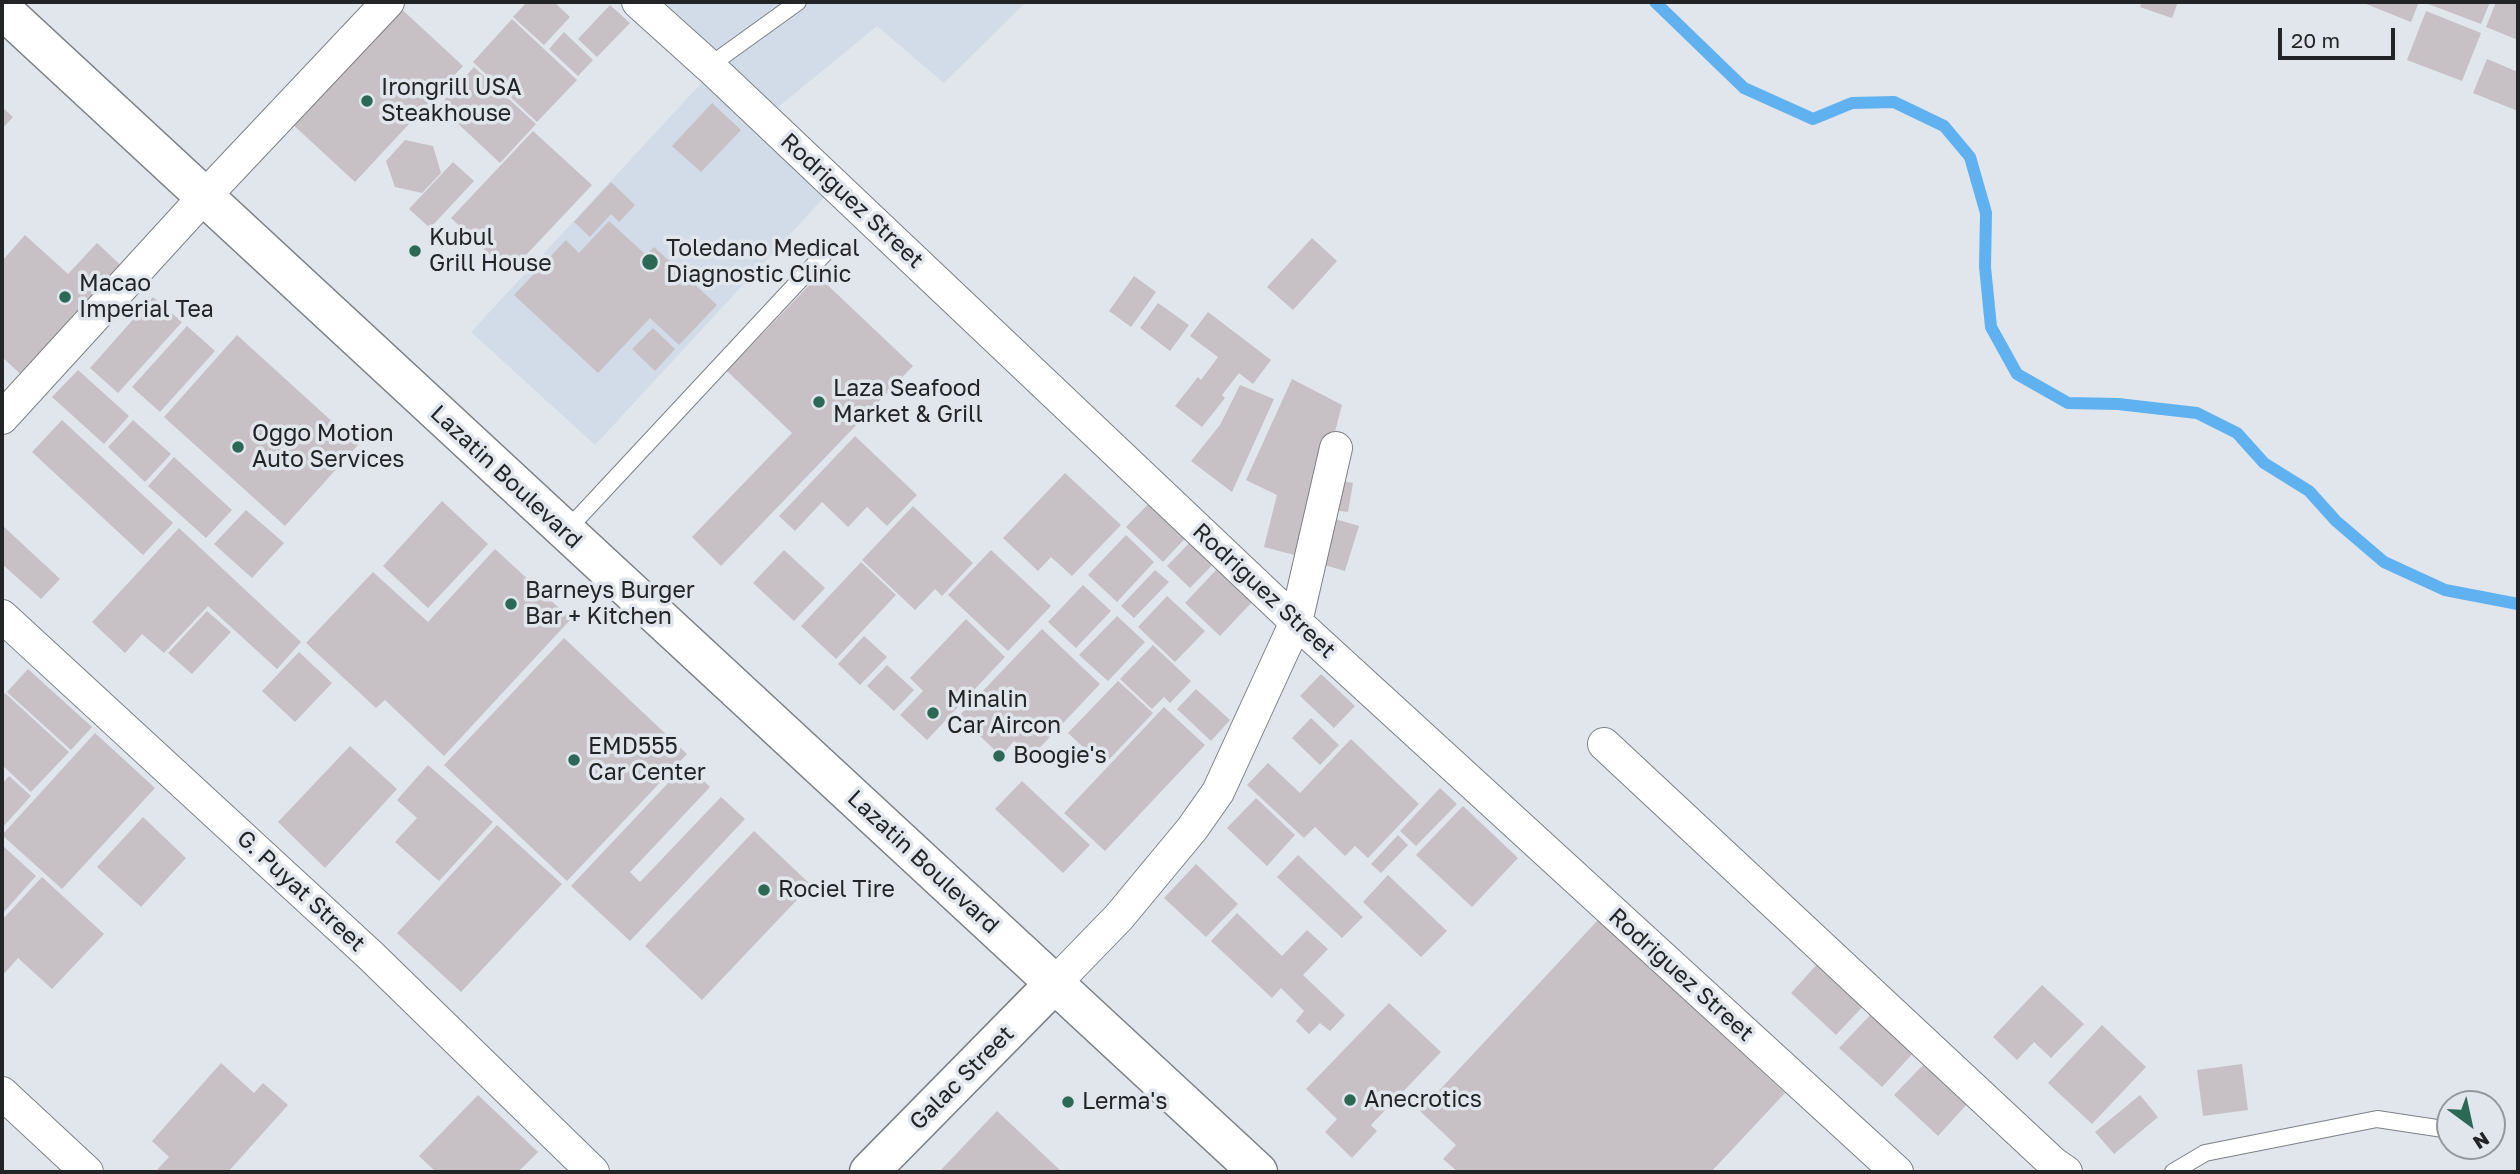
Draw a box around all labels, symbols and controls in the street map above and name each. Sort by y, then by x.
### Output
scale bar [2282,14,2399,58]
text: 20 m [2291,27,2340,53]
place label: Irongrill USA Steakhouse [381,74,521,128]
marker: Irongrill USA Steakhouse [359,93,375,109]
street label: Rodriguez Street [775,128,929,274]
place label: Kubul Grill House [429,224,552,278]
place label: Toledano Medical Diagnostic Clinic [666,235,860,289]
marker: Kubul Grill House [407,243,423,259]
marker: Toledano Medical Diagnostic Clinic [640,252,660,272]
place label: Macao Imperial Tea [79,270,214,324]
marker: Macao Imperial Tea [57,289,73,305]
place label: Laza Seafood Market & Grill [833,375,983,429]
marker: Laza Seafood Market & Grill [811,394,827,410]
street label: Lazatin Boulevard [424,400,588,554]
place label: Oggo Motion Auto Services [252,420,404,474]
marker: Oggo Motion Auto Services [230,439,246,455]
street label: Rodriguez Street [1187,518,1341,664]
place label: Barneys Burger Bar + Kitchen [525,577,695,631]
marker: Barneys Burger Bar + Kitchen [503,596,519,612]
place label: Minalin Car Aircon [947,686,1061,740]
marker: Minalin Car Aircon [925,705,941,721]
place label: EMD555 Car Center [588,733,706,787]
place label: Boogie's [1013,742,1107,770]
marker: Boogie's [991,748,1007,764]
marker: EMD555 Car Center [566,752,582,768]
street label: Lazatin Boulevard [841,785,1005,939]
street label: G. Puyat Street [231,825,371,957]
place label: Rociel Tire [778,876,895,904]
marker: Rociel Tire [756,882,772,898]
street label: Rodriguez Street [1603,903,1759,1047]
street label: Galac Street [904,1020,1020,1136]
place label: Anecrotics [1364,1086,1482,1114]
place label: Lerma's [1082,1088,1168,1116]
north arrow [2436,1090,2506,1160]
marker: Anecrotics [1342,1092,1358,1108]
marker: Lerma's [1060,1094,1076,1110]
text: N [2469,1128,2494,1155]

